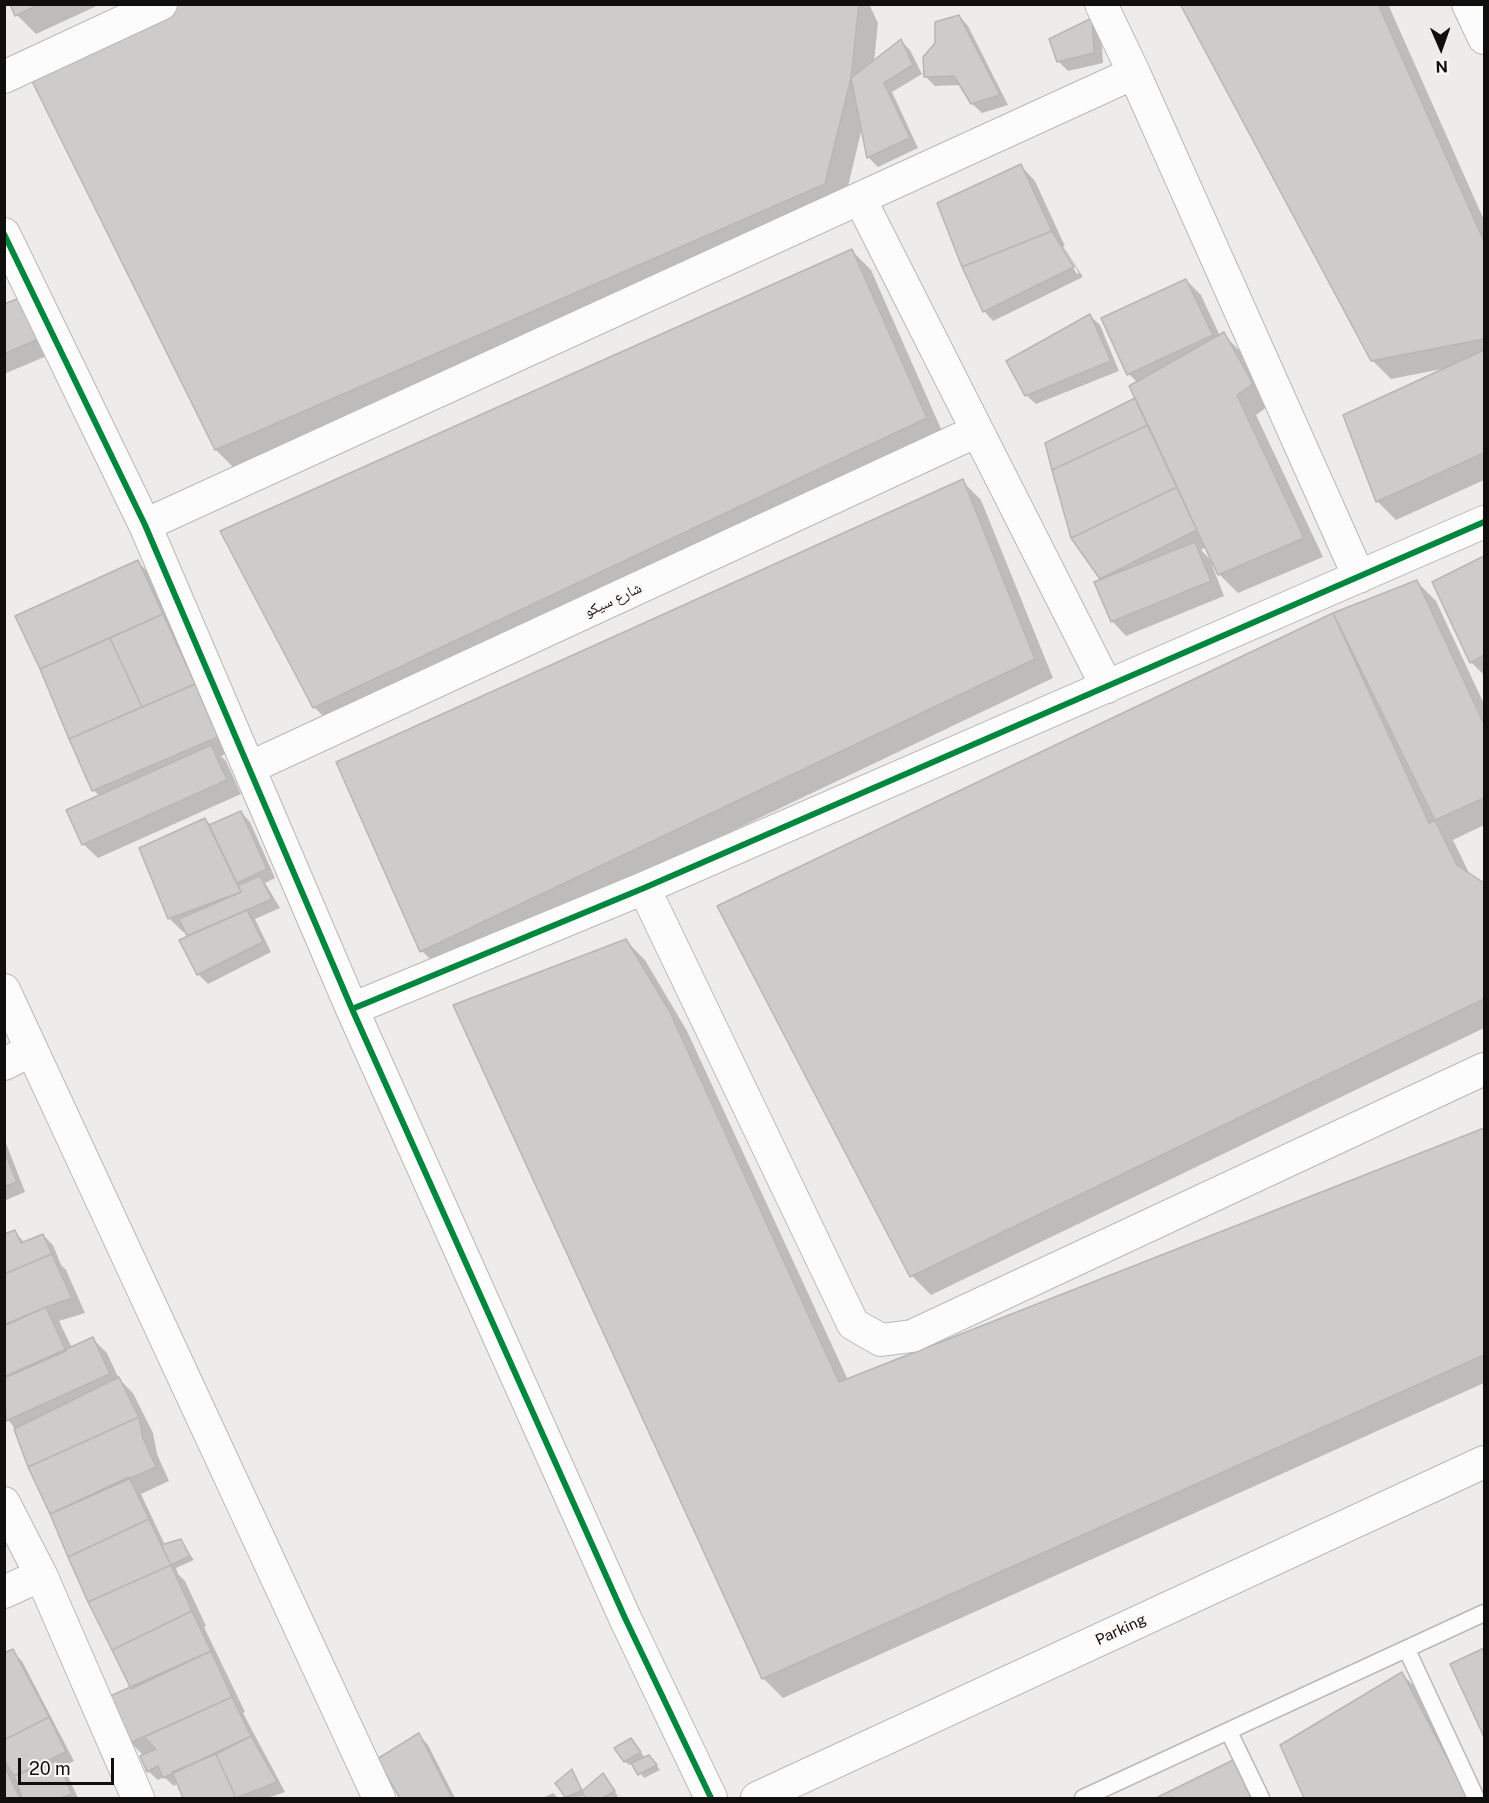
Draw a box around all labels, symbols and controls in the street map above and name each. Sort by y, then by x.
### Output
north arrow [1411,18,1471,78]
text: N [1435,57,1448,76]
street label: شارع سيكو [581,579,645,621]
street label: Parking [1093,1610,1149,1650]
scale bar [21,1746,117,1784]
text: 20 m [29,1758,71,1779]

